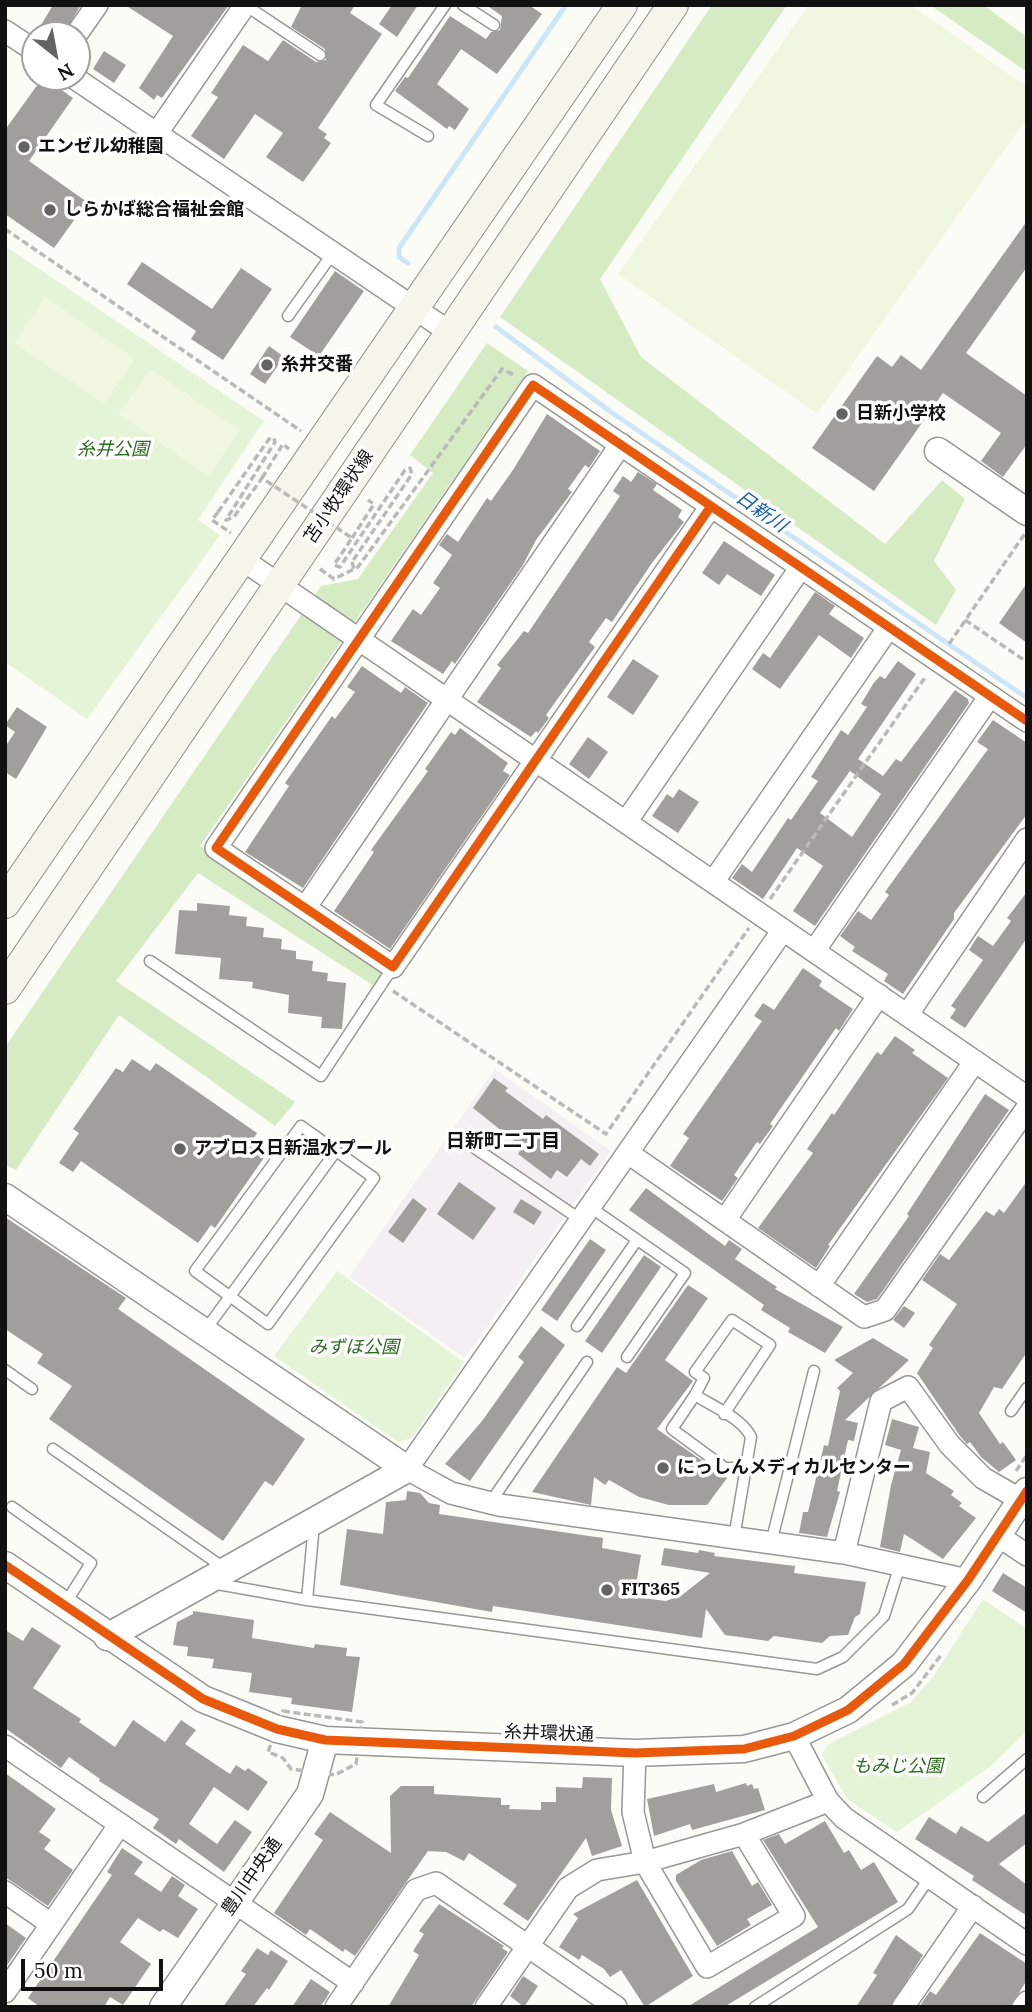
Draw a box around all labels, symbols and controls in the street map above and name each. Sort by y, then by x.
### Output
north arrow [21,21,91,91]
text: N [53,58,78,86]
place label: エンゼル幼稚園 [38,136,164,158]
marker: エンゼル幼稚園 [16,139,32,155]
place label: しらかば総合福祉会館 [64,199,244,221]
marker: しらかば総合福祉会館 [42,202,58,218]
place label: 糸井交番 [281,354,353,376]
marker: 糸井交番 [259,357,275,373]
place label: 日新小学校 [856,403,946,425]
marker: 日新小学校 [834,406,850,422]
park label: 糸井公園 [77,439,149,461]
street label: 苫小牧環状線 [300,446,378,548]
water label: 日新川 [731,486,791,538]
district label: 日新町二丁目 [446,1131,560,1153]
place label: アブロス日新温水プール [194,1138,392,1160]
marker: アブロス日新温水プール [172,1141,188,1157]
park label: みずほ公園 [309,1337,399,1359]
place label: にっしんメディカルセンター [677,1457,911,1479]
marker: にっしんメディカルセンター [655,1460,671,1476]
place label: FIT365 [621,1579,680,1601]
marker: FIT365 [599,1582,615,1598]
street label: 糸井環状通 [504,1722,594,1746]
park label: もみじ公園 [853,1756,943,1778]
street label: 豊川中央通 [217,1834,287,1920]
scale bar [24,1946,166,1990]
text: 50 m [34,1957,83,1984]

